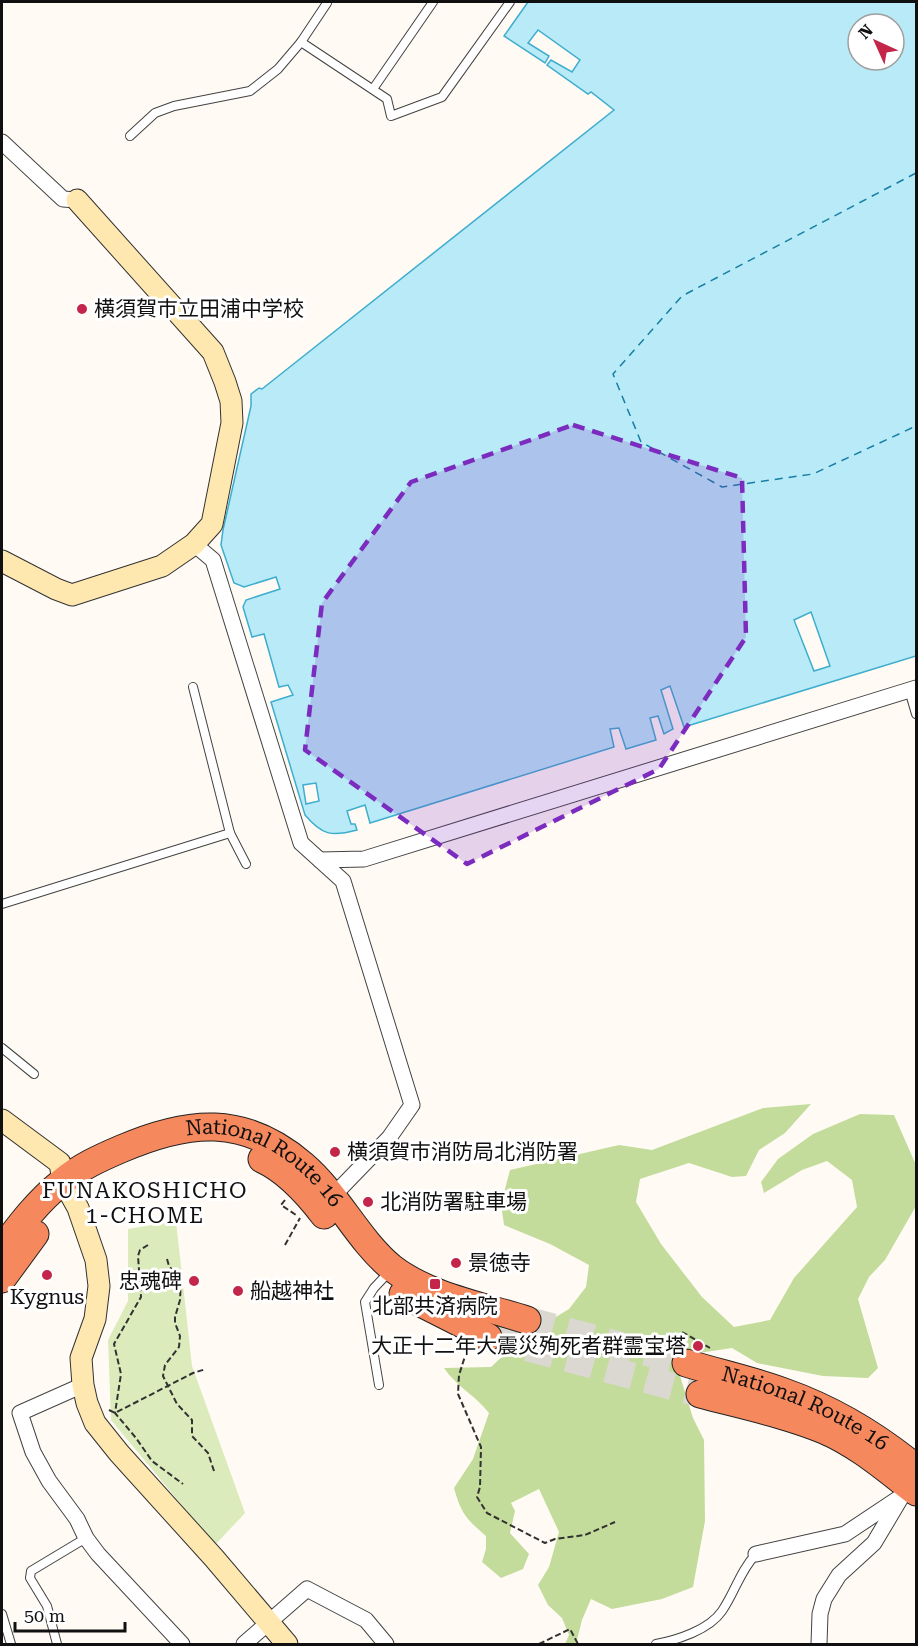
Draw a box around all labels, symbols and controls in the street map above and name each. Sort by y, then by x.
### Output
north arrow [846,12,906,72]
text: N [855,21,877,43]
place label: 横須賀市立田浦中学校 [94,297,304,321]
marker: 横須賀市立田浦中学校 [75,302,89,316]
street label: National Route 16 [184,1115,348,1212]
place label: 横須賀市消防局北消防署 [347,1140,578,1164]
marker: 横須賀市消防局北消防署 [328,1145,342,1159]
district label: FUNAKOSHICHO 1-CHOME [42,1178,248,1228]
place label: 北消防署駐車場 [380,1190,527,1214]
marker: 北消防署駐車場 [361,1195,375,1209]
place label: 景徳寺 [468,1251,531,1275]
marker: 景徳寺 [449,1256,463,1270]
marker: Kygnus [40,1268,54,1282]
place label: 忠魂碑 [119,1269,182,1293]
marker: 忠魂碑 [187,1274,201,1288]
marker: 北部共済病院 [428,1277,442,1291]
place label: 船越神社 [250,1279,334,1303]
marker: 船越神社 [231,1284,245,1298]
place label: Kygnus [10,1285,84,1309]
place label: 北部共済病院 [372,1294,498,1318]
place label: 大正十二年大震災殉死者群霊宝塔 [371,1334,686,1358]
marker: 大正十二年大震災殉死者群霊宝塔 [691,1339,705,1353]
street label: National Route 16 [719,1362,893,1455]
scale bar [15,1595,124,1633]
text: 50 m [24,1605,65,1626]

